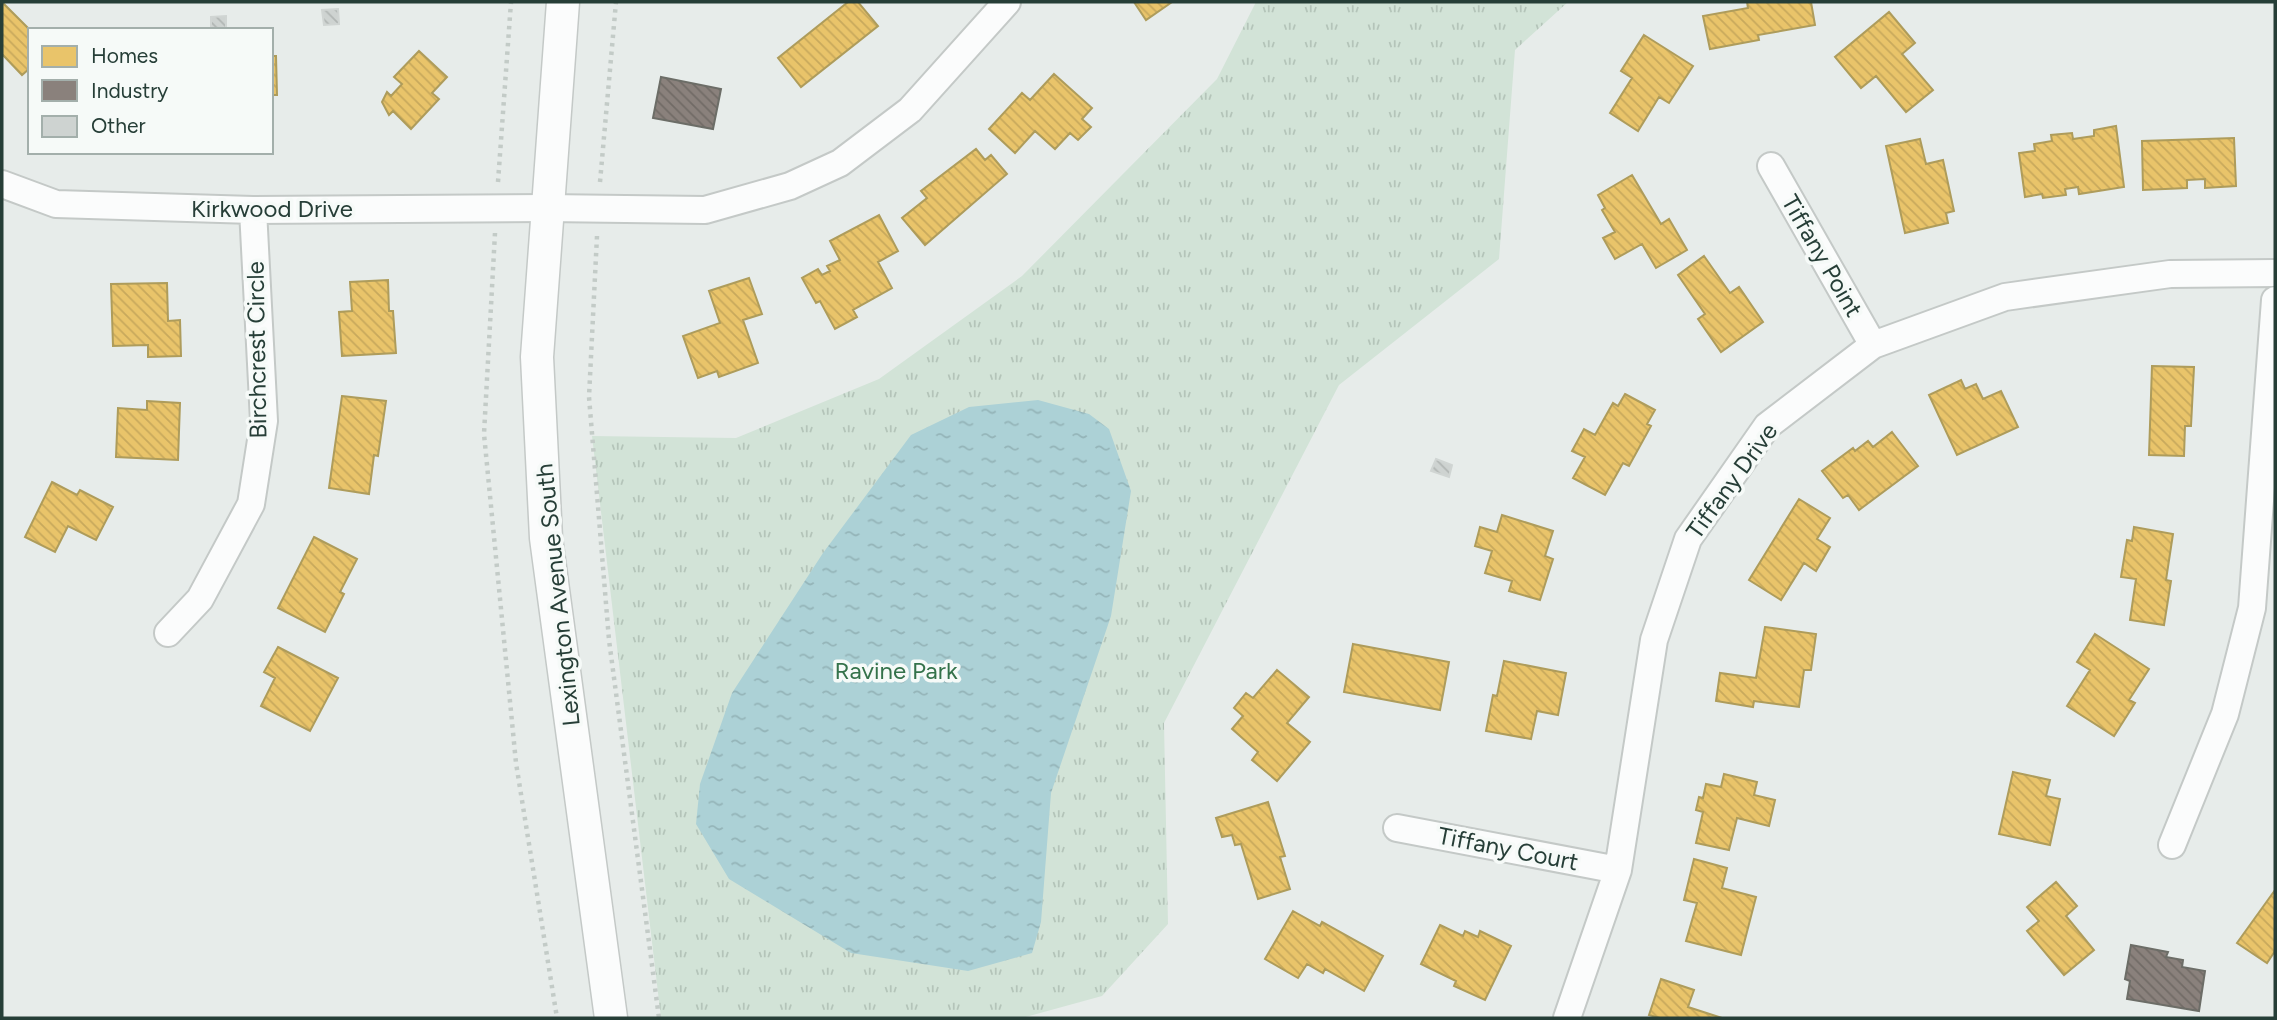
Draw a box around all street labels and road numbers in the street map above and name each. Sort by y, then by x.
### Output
street label: Tiffany Point [1776,190,1869,322]
street label: Kirkwood Drive [191,194,353,223]
street label: Birchcrest Circle [240,261,273,439]
street label: Tiffany Drive [1680,417,1783,544]
street label: Lexington Avenue South [529,462,586,728]
street label: Tiffany Court [1436,821,1581,876]

